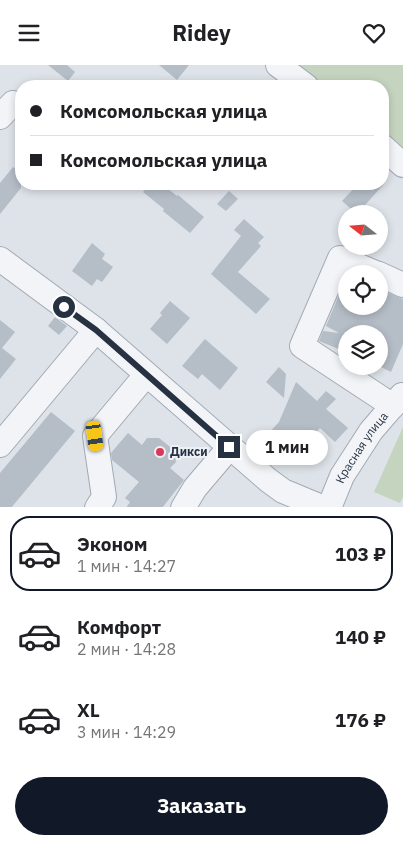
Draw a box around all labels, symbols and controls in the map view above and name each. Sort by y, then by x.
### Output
text: Ridey [172,18,231,47]
icon: menu [15,19,43,47]
icon: heart [360,19,388,47]
text: Комсомольская улица [60,99,267,123]
text: Комсомольская улица [60,148,267,172]
north arrow [338,205,388,255]
map controls [338,205,388,375]
button: locate [338,265,388,315]
route start [53,296,75,318]
button: layers [338,325,388,375]
street label: Красная улица [332,408,391,485]
car [85,420,104,452]
callout: 1 мин [246,429,329,465]
route end [218,436,240,458]
text: 1 мин [265,437,309,457]
place label: Дикси [170,444,208,459]
marker: Дикси [154,446,166,458]
icon: car [17,531,62,576]
text: Эконом [77,532,148,556]
text: 103 ₽ [335,542,386,566]
text: 1 мин · 14:27 [77,556,176,576]
icon: car [17,614,62,659]
text: Комфорт [77,615,161,639]
text: 140 ₽ [335,625,386,649]
text: 2 мин · 14:28 [77,639,176,659]
icon: car [17,697,62,742]
text: XL [77,698,100,722]
text: 176 ₽ [335,708,386,732]
text: 3 мин · 14:29 [77,722,176,742]
button: Заказать [15,777,388,835]

